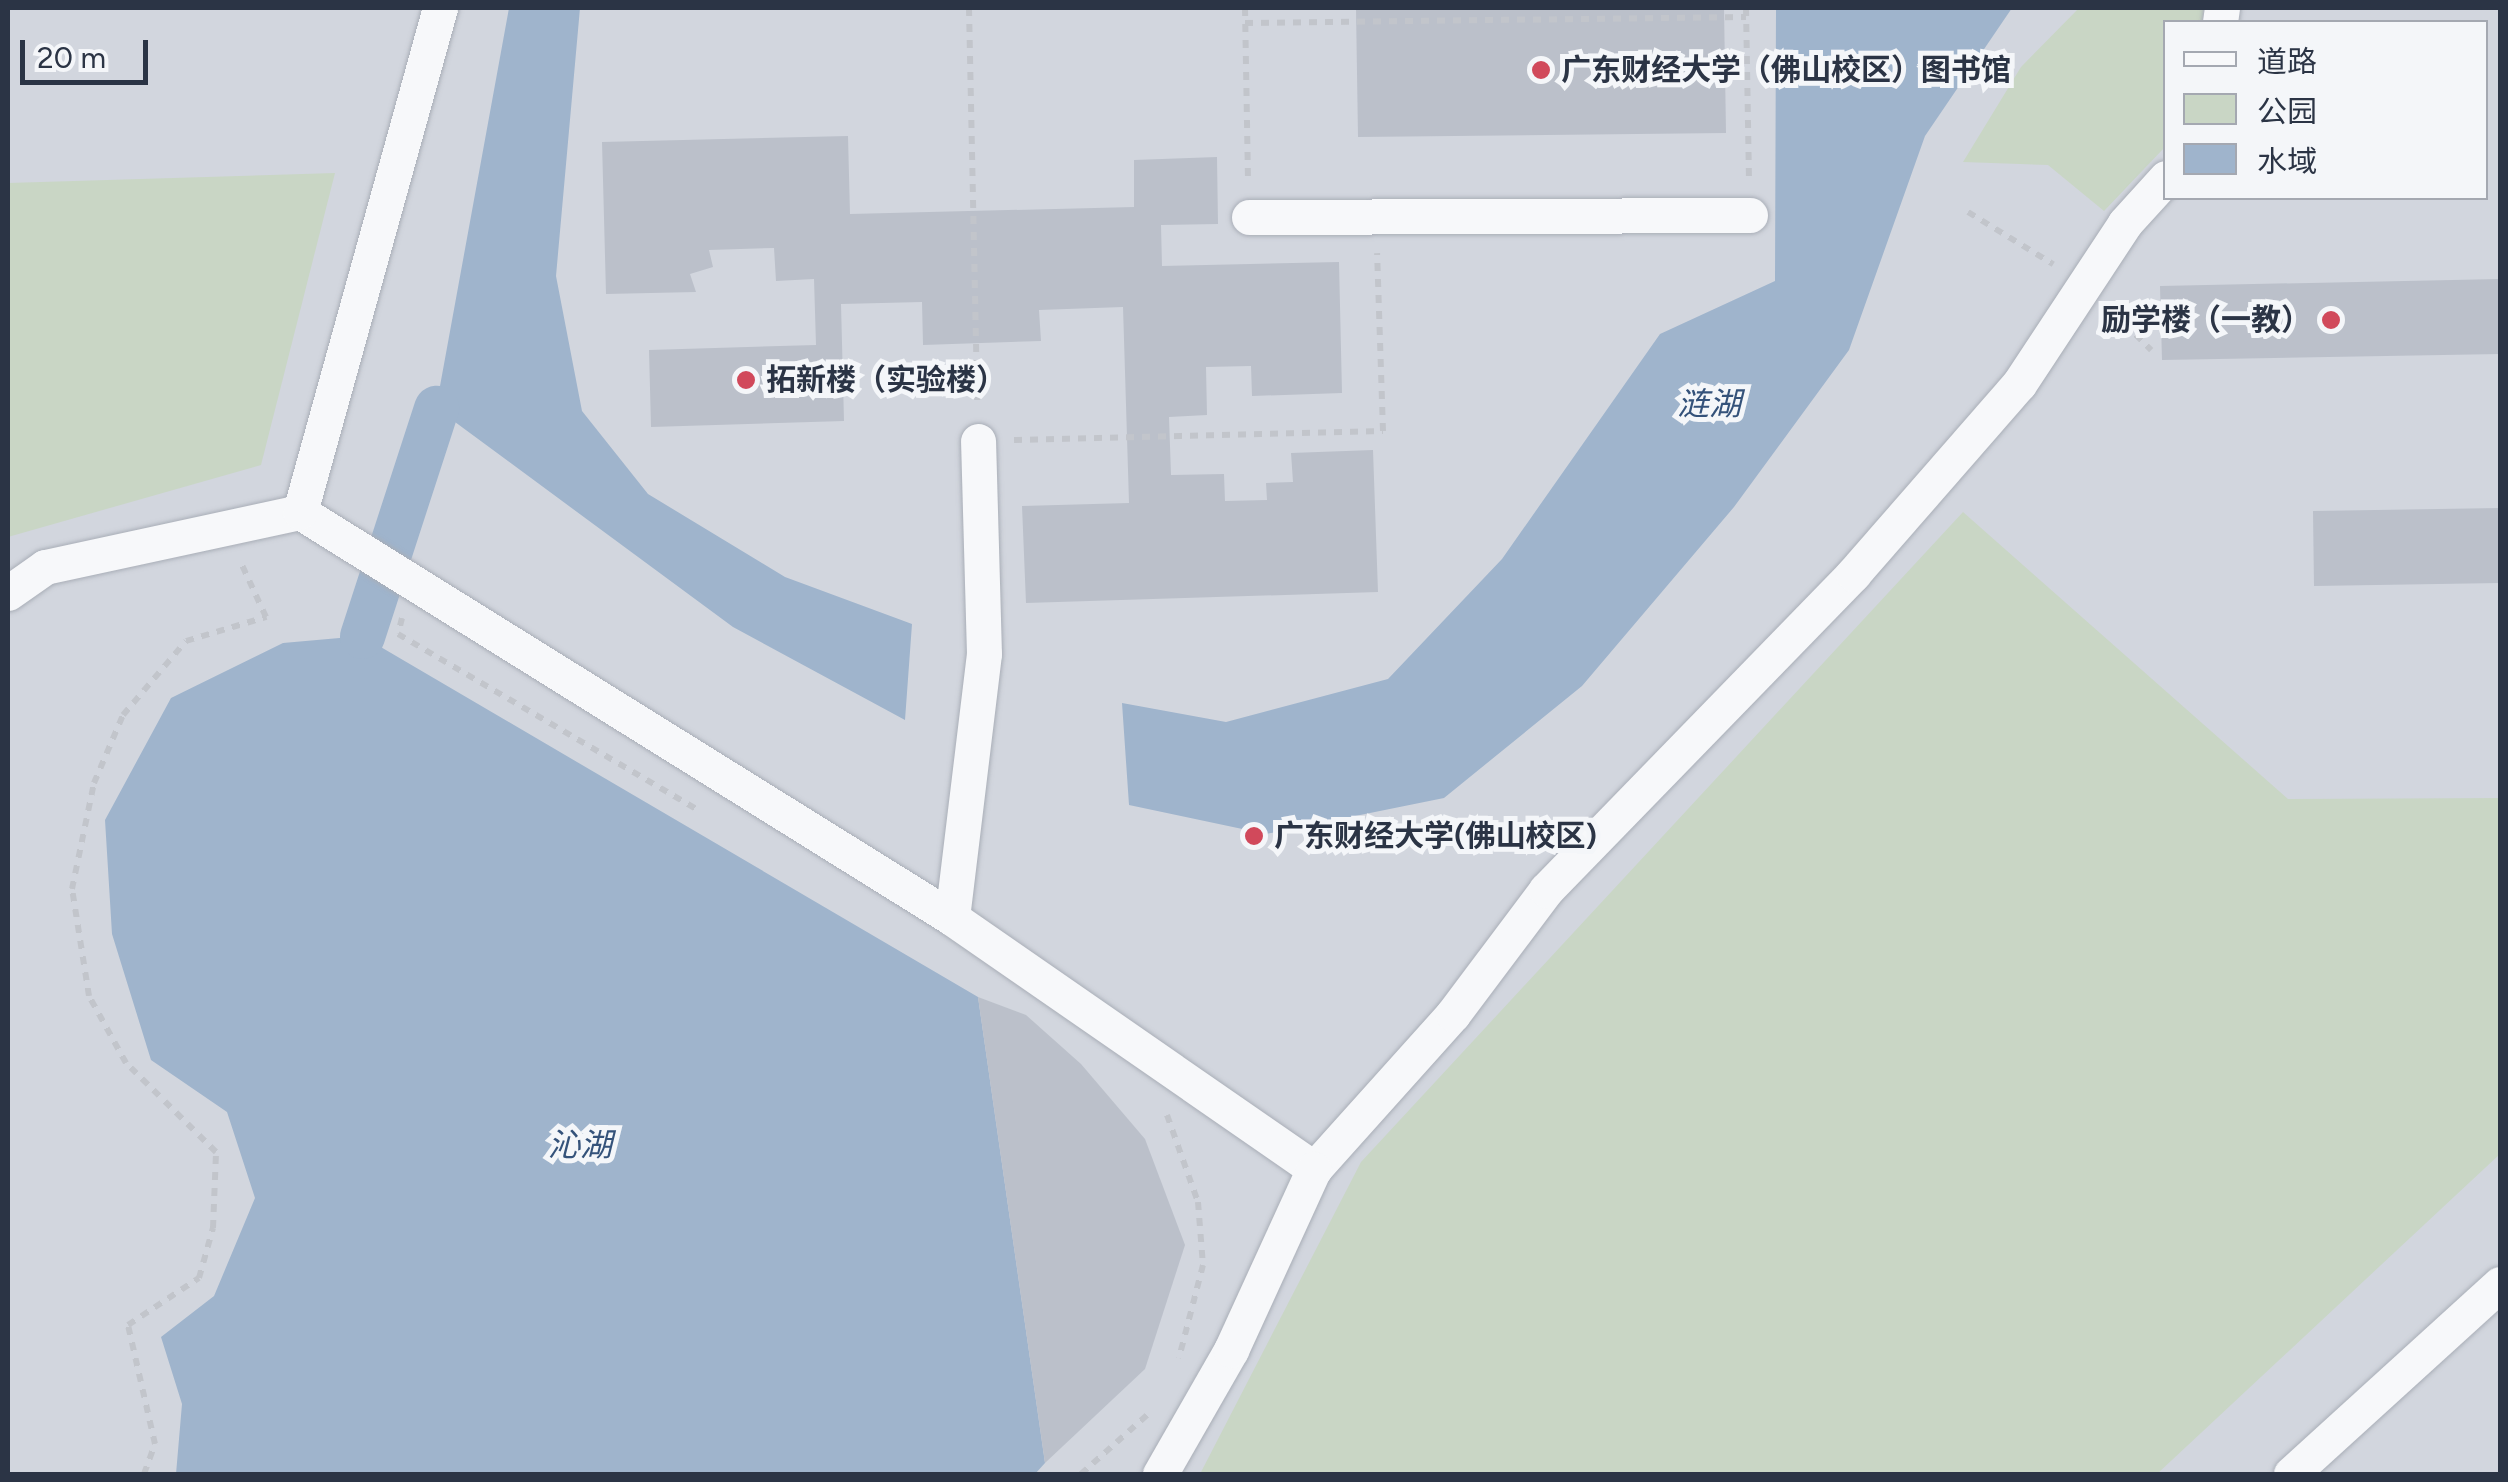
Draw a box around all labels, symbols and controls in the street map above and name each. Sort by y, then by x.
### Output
scale bar [25,20,152,82]
legend [2163,20,2488,200]
text: 20 m [37,39,106,76]
text: 道路 [2257,43,2317,80]
place label: 广东财经大学（佛山校区）图书馆 [1561,52,2011,88]
marker: 广东财经大学（佛山校区）图书馆 [1530,59,1552,81]
text: 公园 [2257,93,2317,130]
text: 水域 [2257,143,2317,180]
place label: 励学楼（一教） [2101,302,2311,338]
marker: 励学楼（一教） [2320,309,2342,331]
place label: 拓新楼（实验楼） [766,362,1006,398]
marker: 拓新楼（实验楼） [735,369,757,391]
water label: 涟湖 [1677,385,1741,423]
place label: 广东财经大学(佛山校区) [1274,818,1597,854]
marker: 广东财经大学(佛山校区) [1243,825,1265,847]
water label: 沁湖 [548,1126,612,1164]

